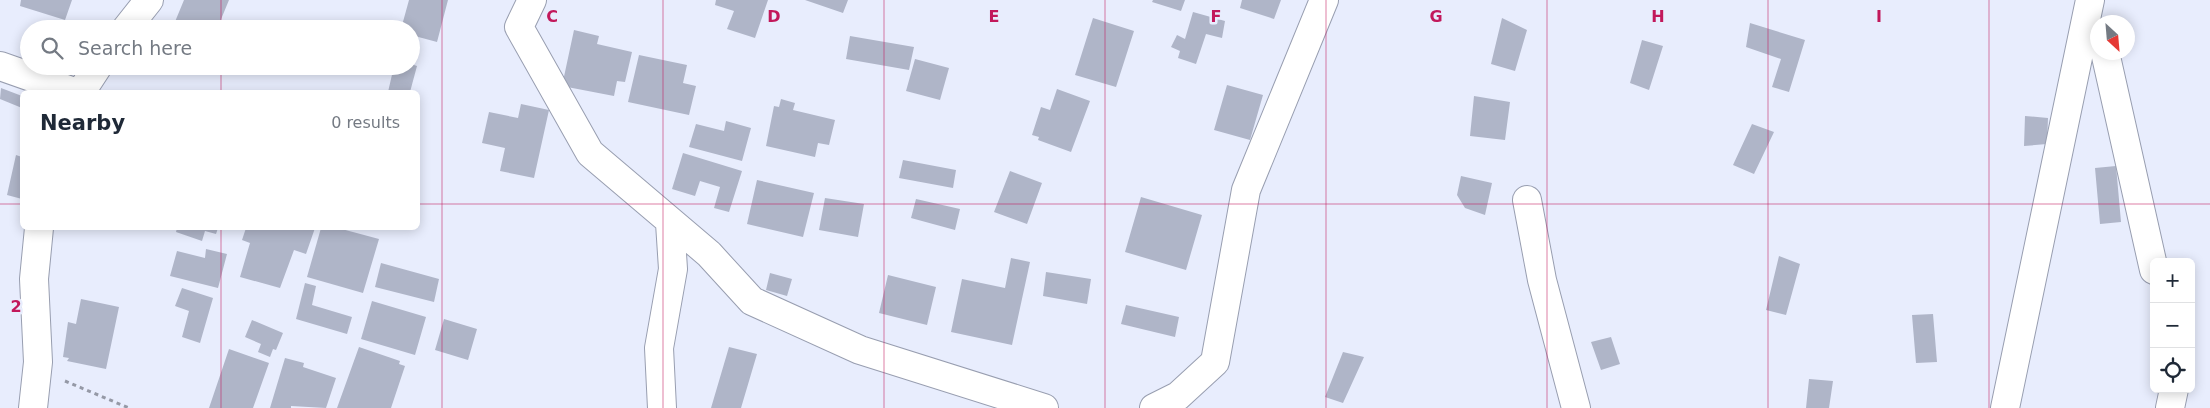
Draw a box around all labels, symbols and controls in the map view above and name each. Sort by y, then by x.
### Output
text: C [546,7,558,26]
text: D [767,7,781,26]
text: E [989,7,999,26]
text: F [1211,7,1221,26]
text: G [1429,7,1443,26]
text: H [1651,7,1665,26]
text: I [1876,7,1882,26]
north arrow [2090,15,2135,60]
search box [20,20,420,75]
icon: search [38,34,66,62]
text: Search here [78,37,192,59]
text: Nearby [40,111,125,135]
text: 0 results [331,113,400,132]
map controls [2150,258,2195,393]
button: + [2150,258,2195,303]
text: 2 [10,297,22,316]
button: − [2150,303,2195,348]
button: locate [2150,348,2195,393]

